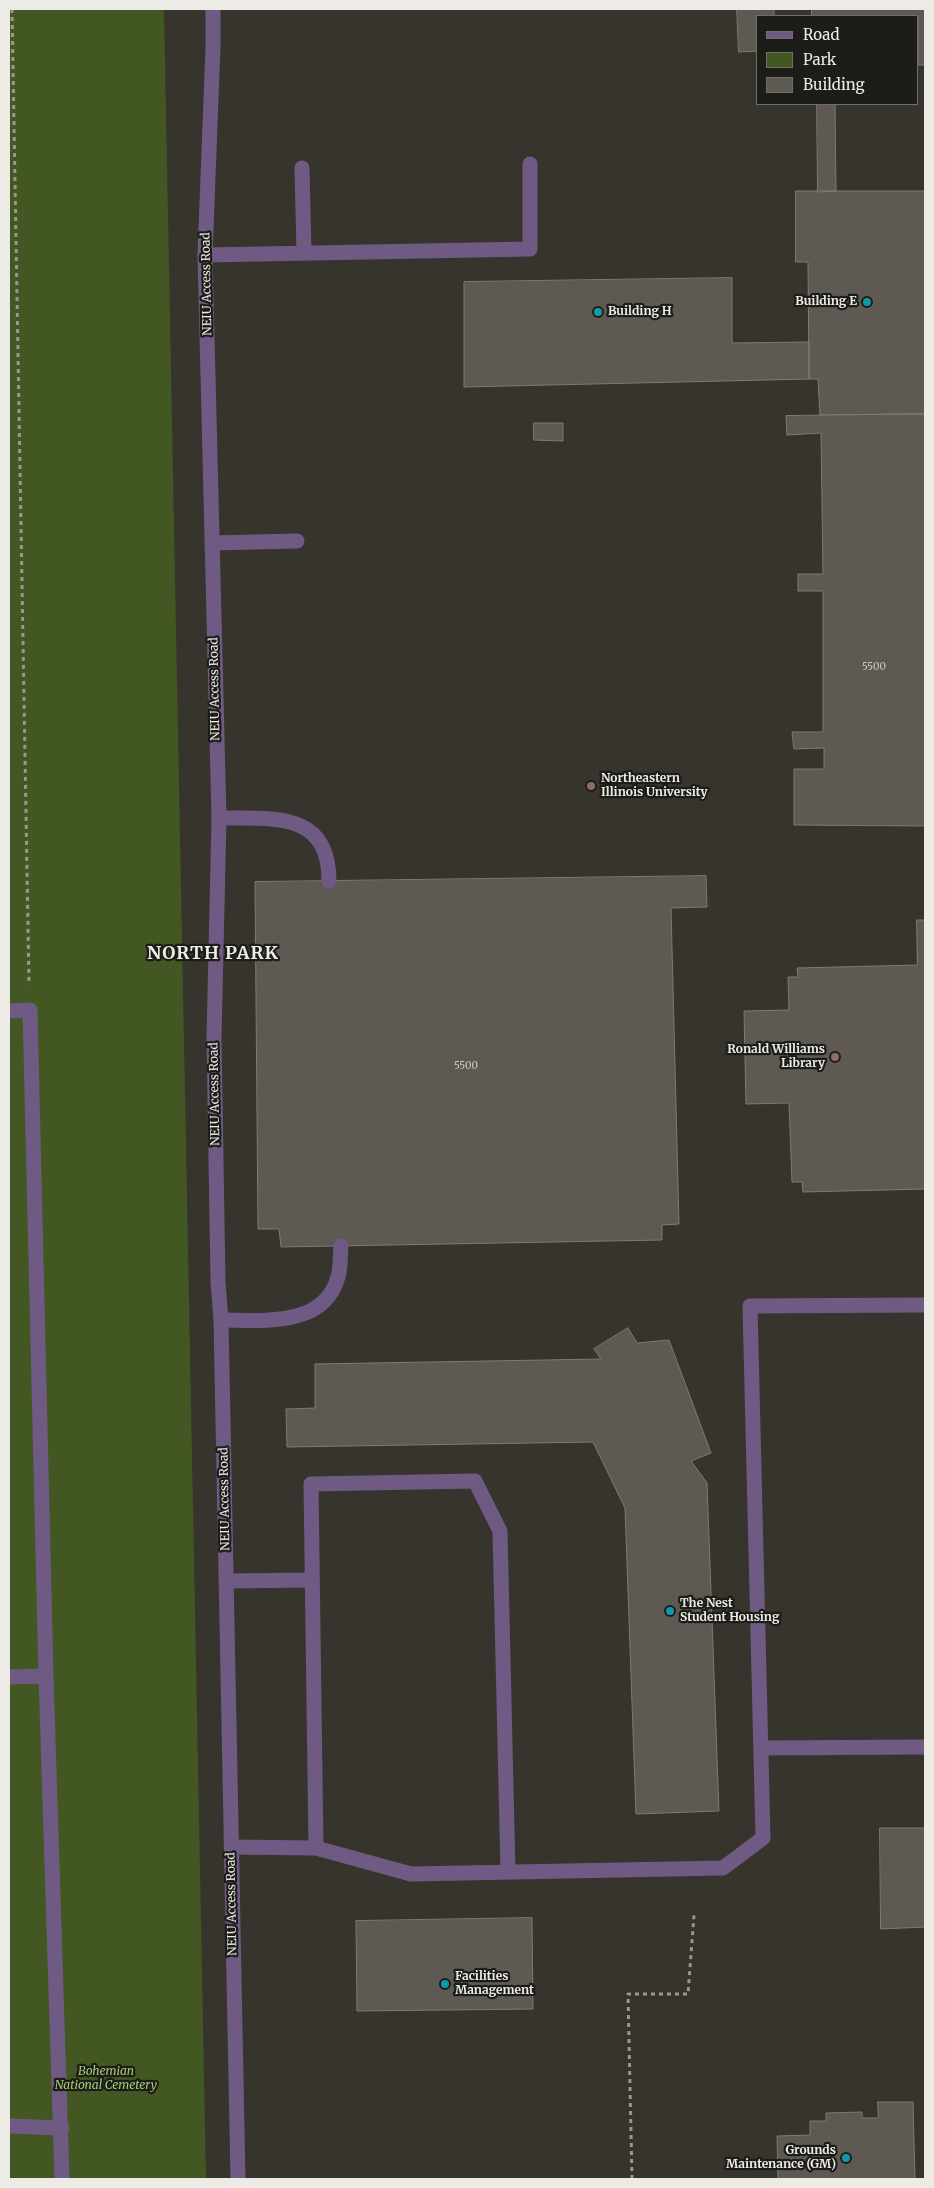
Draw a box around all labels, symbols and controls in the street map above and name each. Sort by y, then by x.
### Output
legend [756,15,919,105]
text: Road [803,25,839,44]
text: Park [803,50,836,69]
text: Building [803,75,865,94]
street label: NEIU Access Road [199,232,215,336]
place label: Building E [795,295,857,309]
marker: Building E [861,296,873,308]
place label: Building H [608,305,672,319]
marker: Building H [592,306,604,318]
street label: NEIU Access Road [207,637,223,741]
house number: 5500 [862,661,886,673]
place label: Northeastern Illinois University [601,772,708,800]
marker: Northeastern Illinois University [585,780,597,792]
district label: NORTH PARK [146,943,280,965]
street label: NEIU Access Road [207,1042,223,1146]
place label: Ronald Williams Library [727,1043,825,1071]
marker: Ronald Williams Library [829,1051,841,1063]
house number: 5500 [454,1060,478,1072]
street label: NEIU Access Road [217,1447,233,1551]
place label: The Nest Student Housing [680,1597,779,1625]
marker: The Nest Student Housing [664,1605,676,1617]
street label: NEIU Access Road [224,1852,240,1956]
place label: Facilities Management [455,1970,534,1998]
marker: Facilities Management [439,1978,451,1990]
park label: Bohemian National Cemetery [55,2065,157,2093]
place label: Grounds Maintenance (GM) [726,2144,836,2172]
marker: Grounds Maintenance (GM) [840,2152,852,2164]

